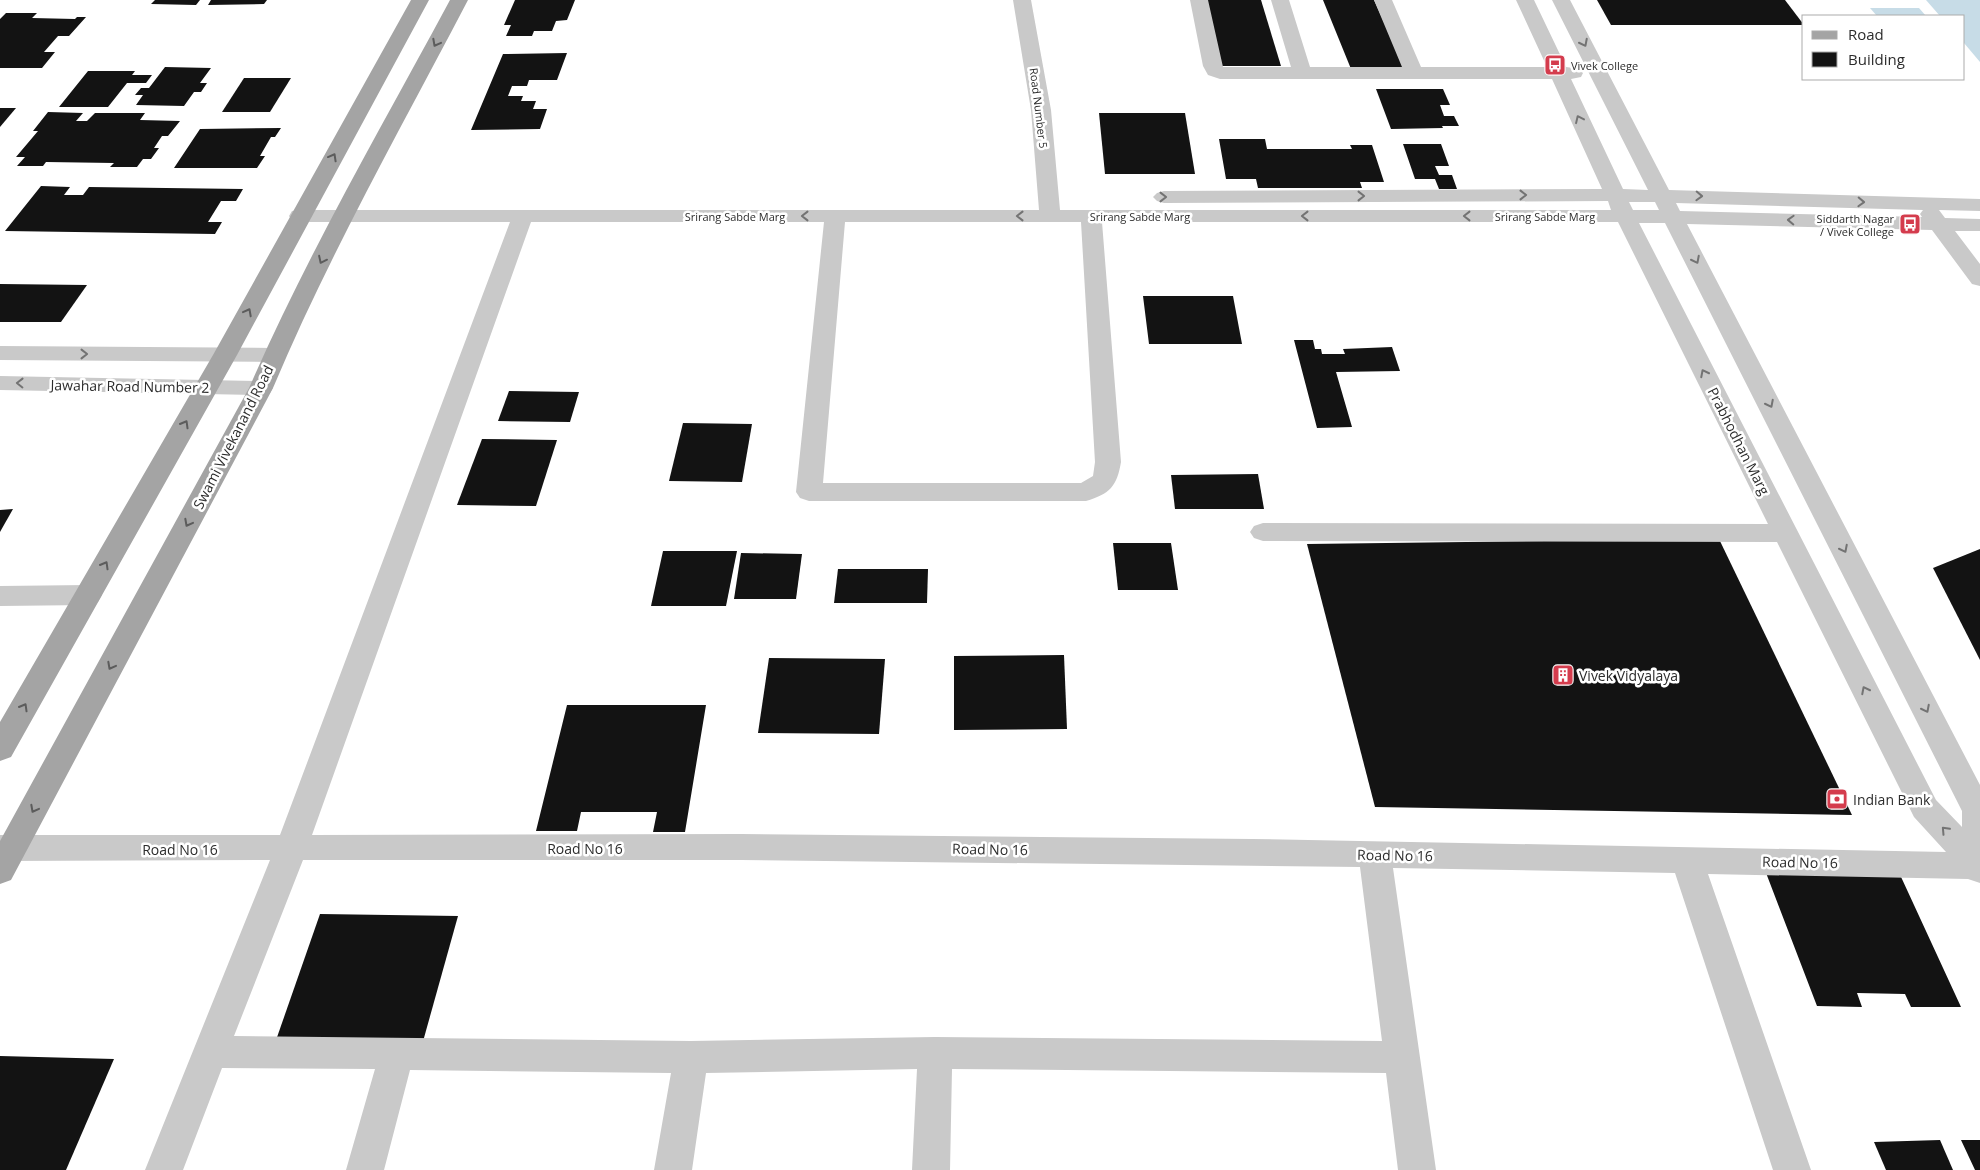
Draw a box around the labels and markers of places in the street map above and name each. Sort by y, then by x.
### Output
bus stop icon: Vivek College [1543,53,1567,77]
place label: Vivek College [1571,58,1638,73]
place label: Siddarth Nagar / Vivek College [1817,211,1894,239]
bus stop icon: Siddarth Nagar / Vivek College [1898,212,1922,236]
building icon: Vivek Vidyalaya [1551,663,1575,687]
place label: Vivek Vidyalaya [1579,666,1678,685]
bank icon: Indian Bank [1825,787,1849,811]
place label: Indian Bank [1853,790,1931,809]

